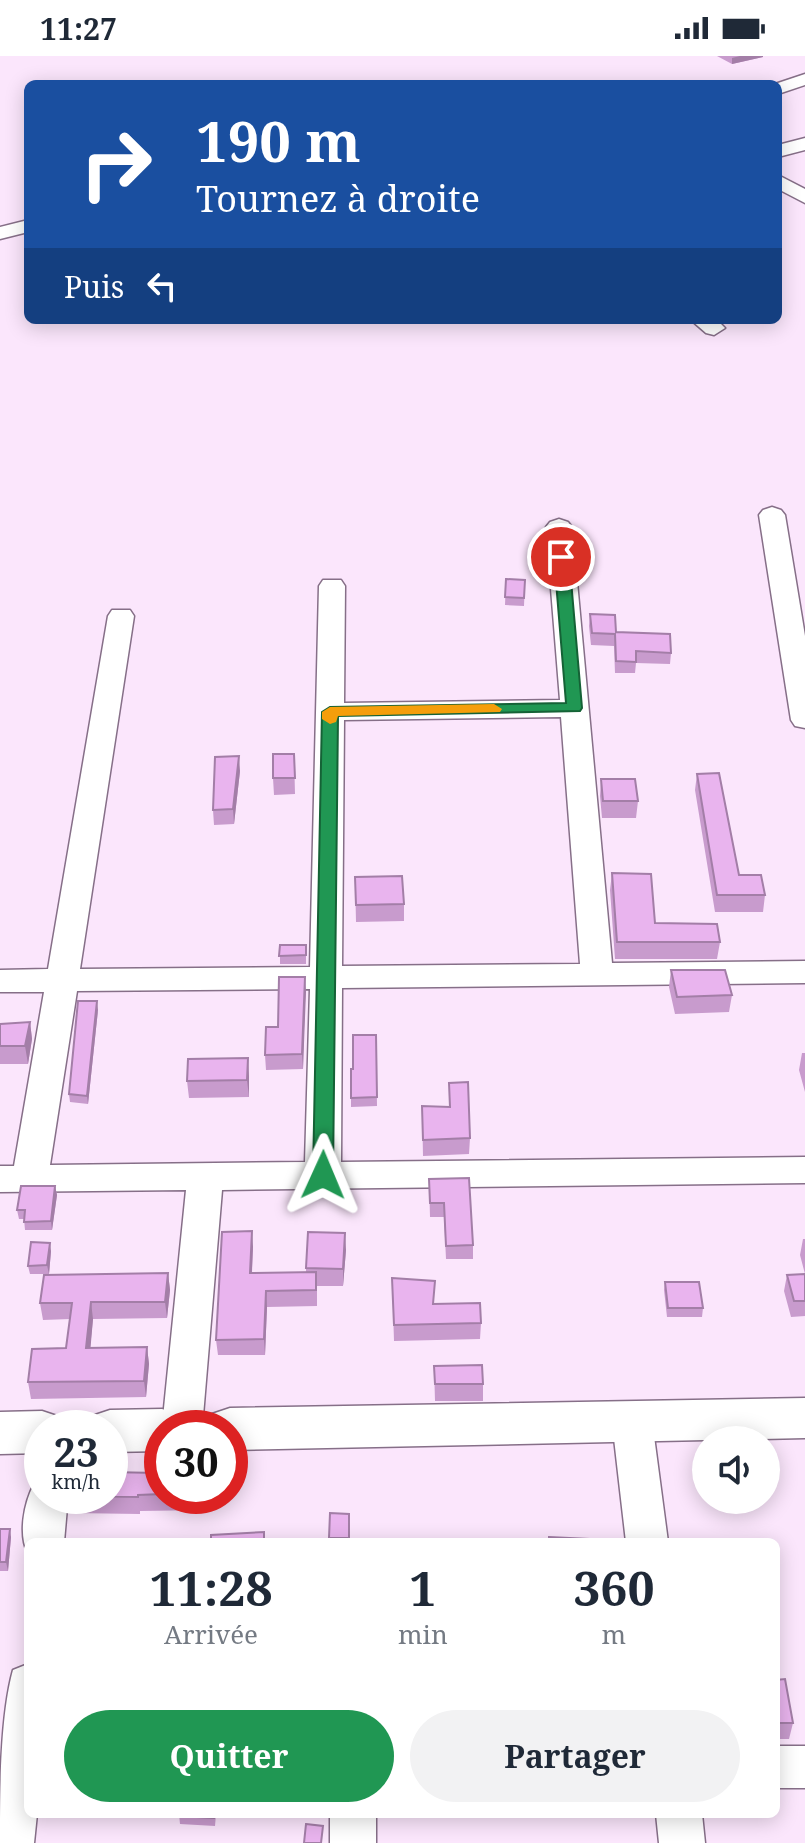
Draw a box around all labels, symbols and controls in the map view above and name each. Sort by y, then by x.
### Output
text: 11:27 [40,8,117,49]
text: 190 m [196,102,361,178]
icon: right [64,112,168,216]
text: Tournez à droite [196,174,480,223]
icon: left [140,264,184,308]
text: Puis [64,266,124,307]
pin [527,523,595,591]
icon: arrive [539,535,583,579]
position arrow [281,1133,365,1217]
speed limit sign: 30 [144,1410,248,1514]
text: 23 [53,1424,99,1479]
map controls [692,1426,780,1514]
button: sound [692,1426,780,1514]
text: km/h [51,1468,101,1495]
text: 11:28 [149,1555,273,1620]
text: 1 [409,1555,436,1620]
text: 360 [573,1555,655,1620]
text: Arrivée [164,1616,258,1652]
text: min [398,1616,448,1652]
text: m [602,1616,626,1652]
button: Quitter [64,1710,394,1802]
button: Partager [410,1710,740,1802]

